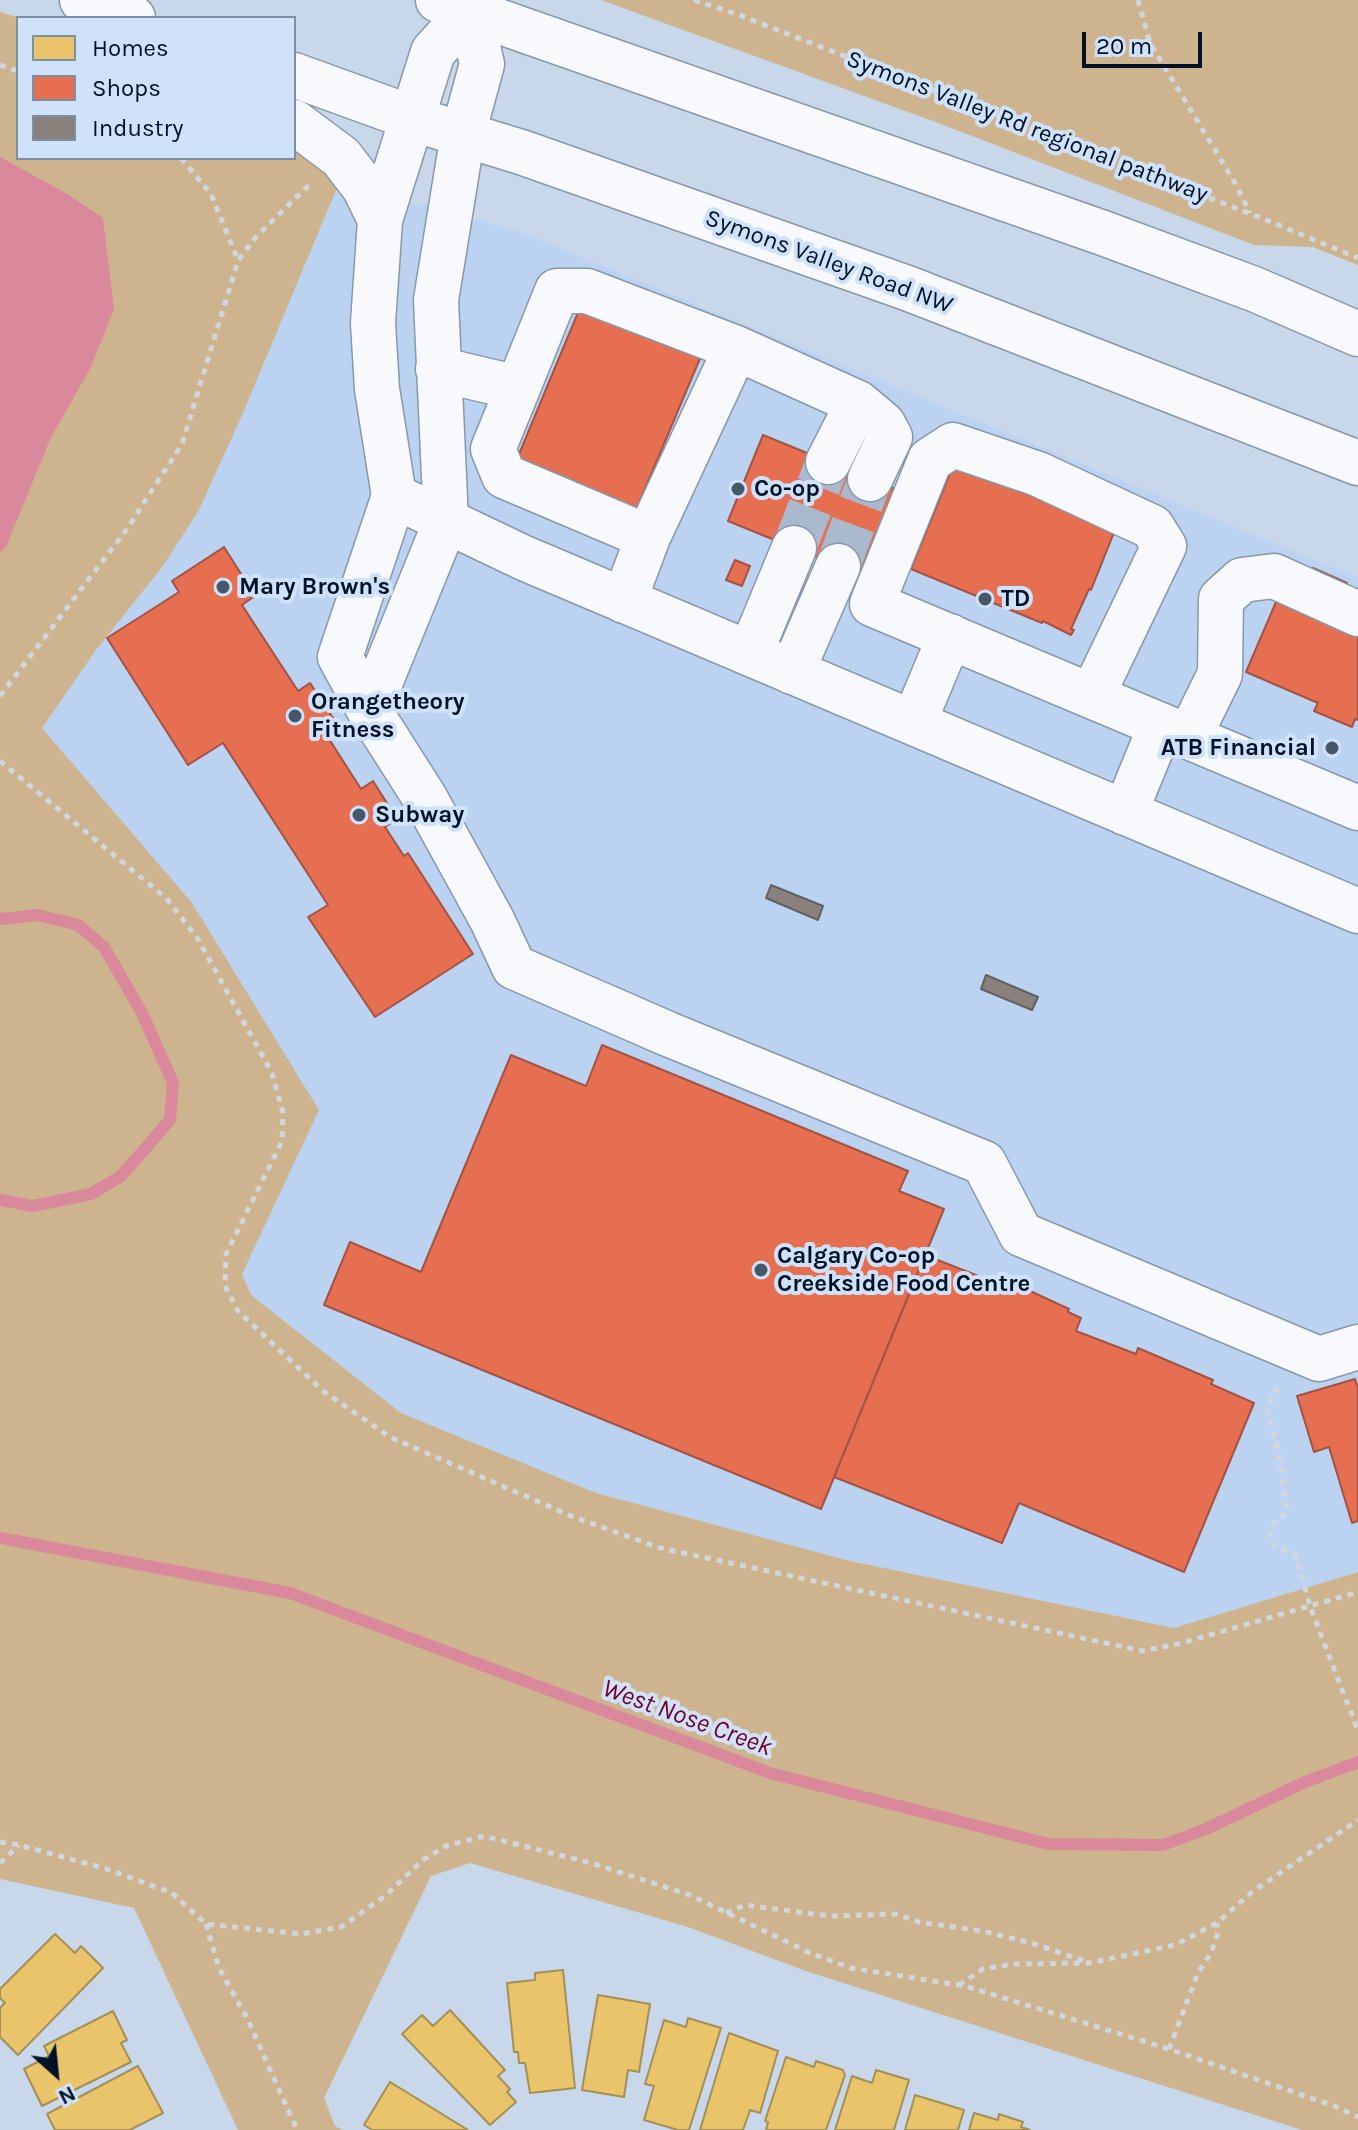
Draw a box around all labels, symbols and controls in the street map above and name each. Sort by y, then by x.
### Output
legend [16,16,296,160]
scale bar [1086,16,1206,66]
text: 20 m [1096,32,1152,60]
text: Homes [92,34,169,62]
street label: Symons Valley Rd regional pathway [842,45,1212,209]
text: Shops [92,74,161,102]
text: Industry [92,114,183,142]
street label: Symons Valley Road NW [701,204,957,320]
place label: Co-op [754,475,820,503]
marker: Co-op [729,480,747,498]
place label: Mary Brown's [239,573,390,601]
marker: Mary Brown's [214,578,232,596]
place label: TD [1001,585,1030,613]
marker: TD [976,590,994,608]
place label: Orangetheory Fitness [311,688,465,744]
marker: Orangetheory Fitness [286,707,304,725]
place label: ATB Financial [1161,734,1316,762]
marker: ATB Financial [1323,739,1341,757]
place label: Subway [375,801,464,829]
marker: Subway [350,806,368,824]
place label: Calgary Co-op Creekside Food Centre [777,1242,1030,1298]
marker: Calgary Co-op Creekside Food Centre [752,1261,770,1279]
water label: West Nose Creek [598,1673,776,1763]
north arrow [16,2034,96,2114]
text: N [54,2080,80,2111]

